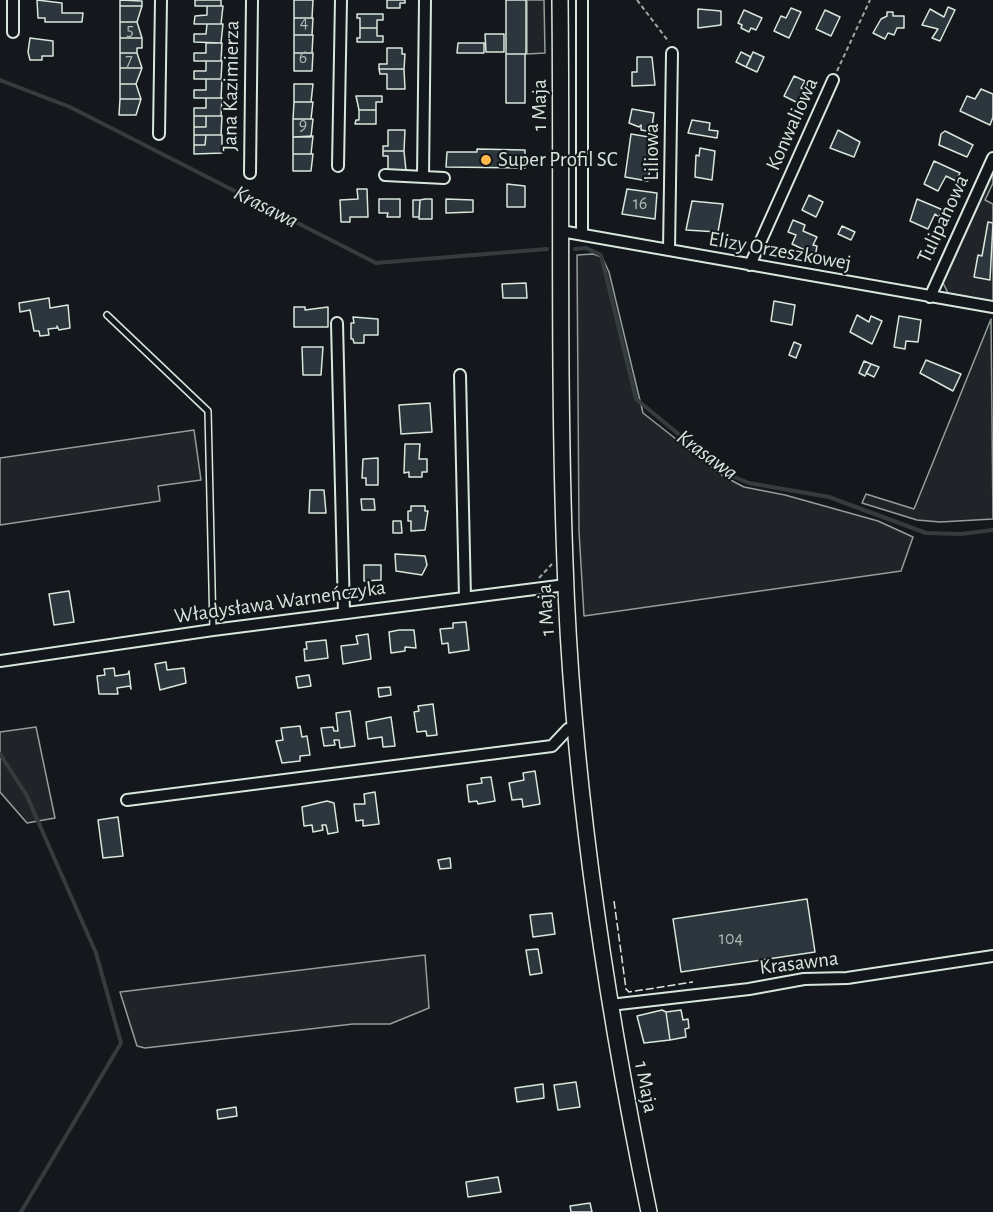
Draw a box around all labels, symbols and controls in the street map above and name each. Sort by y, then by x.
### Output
house number: 4 [300,12,308,34]
house number: 5 [126,19,134,41]
street label: Jana Kazimierza [217,20,245,152]
house number: 6 [299,47,307,69]
house number: 7 [125,50,133,72]
street label: Konwaliowa [760,74,824,174]
street label: 1 Maja [527,79,553,131]
house number: 9 [299,114,307,136]
street label: Liliowa [639,123,665,181]
place label: Super Profil SC [498,147,618,173]
marker: Super Profil SC [479,153,493,167]
street label: Tulipanowa [912,171,974,267]
water label: Krasawa [229,180,303,234]
house number: 16 [633,193,647,215]
street label: Elizy Orzeszkowej [707,226,853,276]
water label: Krasawa [671,424,743,486]
street label: Władysława Warneńczyka [173,575,387,629]
street label: 1 Maja [532,583,560,637]
house number: 104 [719,928,743,950]
street label: Krasawna [758,946,840,980]
street label: 1 Maja [629,1059,663,1115]

